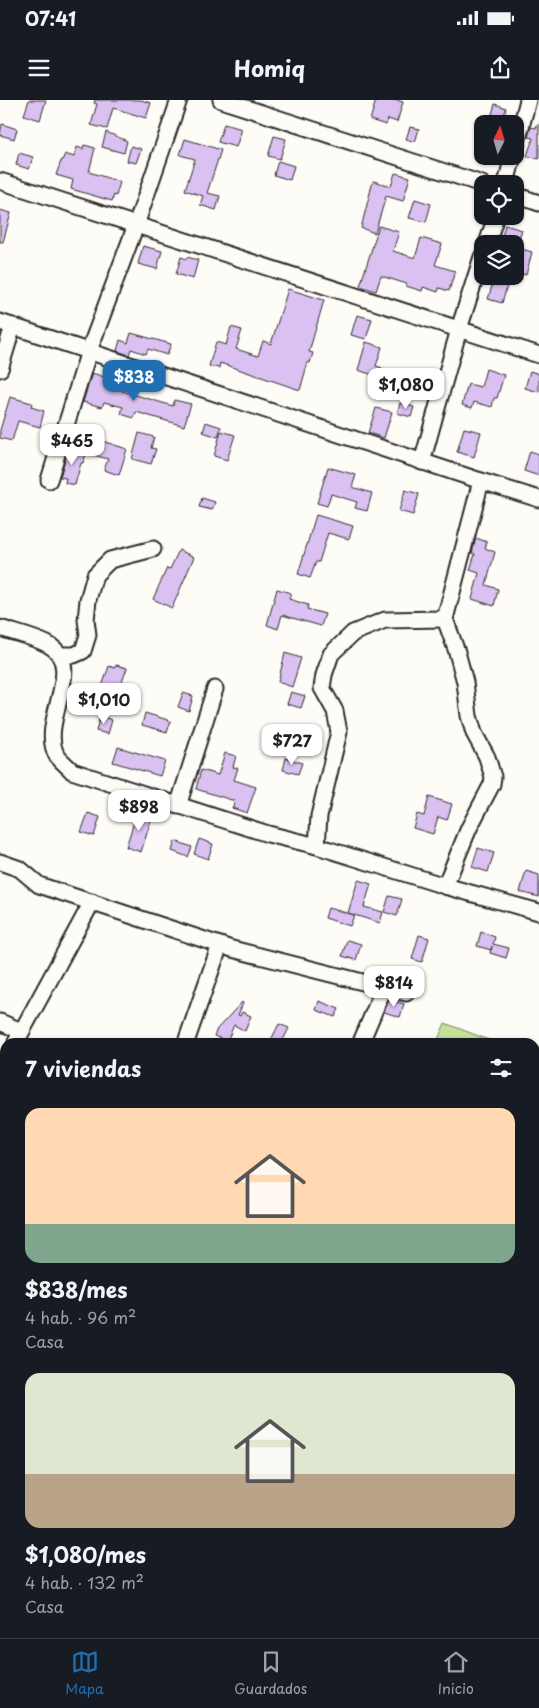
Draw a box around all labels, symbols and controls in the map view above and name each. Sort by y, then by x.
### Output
text: 07:41 [25,4,76,32]
text: Homiq [234,51,305,84]
icon: menu [25,54,53,82]
icon: share [486,54,514,82]
north arrow [474,115,524,165]
map controls [474,115,524,285]
button: locate [474,175,524,225]
button: layers [474,235,524,285]
pin: $838 [104,360,164,402]
text: $838 [114,364,154,388]
pin: $1,080 [365,368,447,410]
text: $1,080 [378,372,434,396]
pin: $465 [42,424,102,466]
text: $465 [51,428,93,452]
pin: $1,010 [63,682,145,725]
text: $1,010 [78,687,130,711]
pin: $727 [262,724,322,766]
text: $727 [272,728,312,752]
pin: $898 [109,790,169,832]
text: $898 [119,794,159,818]
pin: $814 [364,966,424,1008]
text: $814 [375,970,413,994]
text: 7 viviendas [25,1052,141,1084]
icon: filters [487,1054,515,1082]
icon: home [225,1141,315,1231]
text: $838/mes [25,1273,128,1305]
text: 4 hab. · 96 m² [25,1305,136,1329]
text: Casa [25,1329,64,1353]
icon: home [225,1406,315,1496]
text: $1,080/mes [25,1538,146,1570]
text: 4 hab. · 132 m² [25,1570,144,1594]
text: Casa [25,1594,64,1618]
tab: Mapa [65,1648,104,1699]
tab: Guardados [234,1648,307,1699]
tab: Inicio [438,1648,474,1699]

